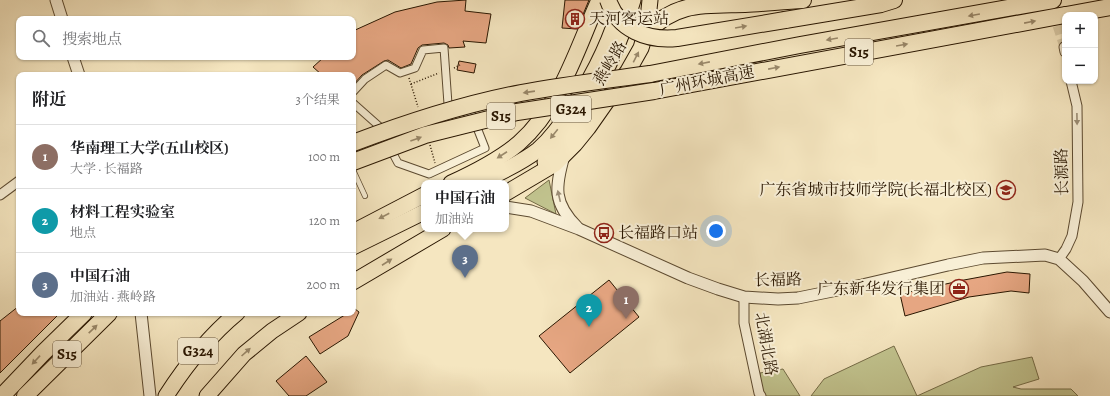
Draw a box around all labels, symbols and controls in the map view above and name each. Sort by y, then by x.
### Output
building icon: 天河客运站 [564,8,586,30]
place label: 天河客运站 [589,8,669,30]
one-way arrow [967,12,980,18]
map controls [1062,12,1098,84]
button: + [1062,12,1098,48]
search box [16,16,356,60]
one-way arrow [1024,19,1036,25]
one-way arrow [735,24,747,30]
icon: search [30,27,52,49]
text: 搜索地点 [62,29,122,49]
street label: 燕岭路 [588,37,632,89]
one-way arrow [826,37,838,43]
road number: S15 [845,39,873,65]
one-way arrow [896,41,908,47]
button: − [1062,48,1098,84]
one-way arrow [633,52,639,63]
street label: 广州环城高速 [658,61,756,101]
one-way arrow [698,61,710,67]
one-way arrow [768,65,781,71]
text: 附近 [32,88,66,111]
one-way arrow [523,89,535,95]
text: 3个结果 [296,91,340,108]
road number: G324 [551,96,591,122]
road number: S15 [487,103,515,129]
one-way arrow [1074,113,1080,126]
one-way arrow [549,128,558,139]
one-way arrow [410,135,422,141]
text: 华南理工大学(五山校区) [70,138,229,158]
text: 1 [43,148,47,165]
text: 100 m [308,148,340,165]
street label: 长源路 [1051,148,1073,196]
one-way arrow [497,151,507,159]
text: 大学 · 长福路 [70,160,143,177]
place label: 广东省城市技师学院(长福北校区) [759,179,992,201]
school or university icon: 广东省城市技师学院(长福北校区) [995,179,1017,201]
popup [421,180,509,232]
text: 中国石油 [435,188,495,208]
one-way arrow [555,190,561,203]
text: 材料工程实验室 [70,202,175,222]
text: 加油站 [435,210,474,227]
text: 2 [42,212,48,229]
text: 120 m [309,212,340,229]
one-way arrow [378,213,390,219]
your location [706,221,726,241]
bus stop icon: 长福路口站 [593,222,615,244]
place label: 长福路口站 [618,222,698,244]
text: 地点 [70,224,96,241]
pin: 3 [452,245,478,278]
one-way arrow [381,258,392,266]
text: 中国石油 [70,266,130,286]
street label: 长福路 [754,269,802,291]
text: 3 [42,276,48,293]
text: 200 m [307,276,340,293]
place label: 广东新华发行集团 [817,278,945,300]
office icon: 广东新华发行集团 [948,278,970,300]
pin: 1 [613,286,639,319]
text: 加油站 · 燕岭路 [70,288,156,305]
pin: 2 [576,294,602,327]
street label: 北湖北路 [750,311,782,377]
one-way arrow [88,324,98,334]
road number: G324 [178,338,218,364]
road number: S15 [53,341,81,367]
one-way arrow [241,348,251,357]
one-way arrow [32,355,41,365]

